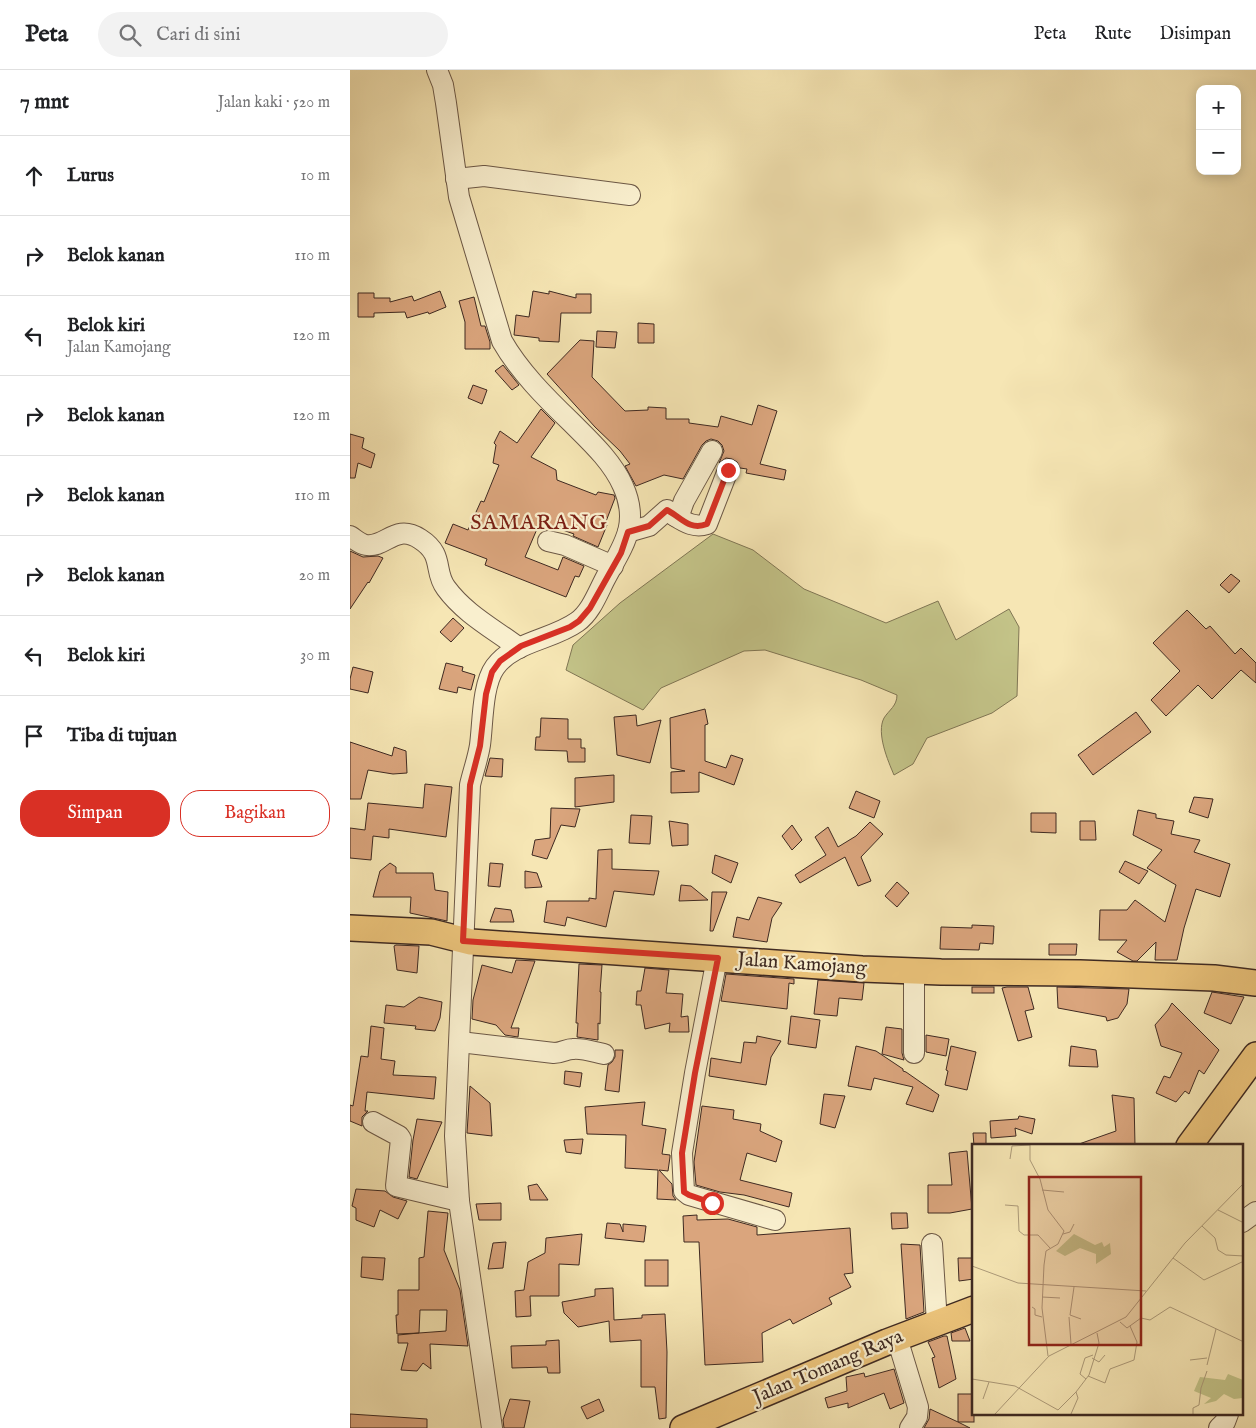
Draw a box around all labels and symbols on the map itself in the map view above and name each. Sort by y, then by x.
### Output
route end [717,459,740,482]
district label: SAMARANG [470,509,608,537]
street label: Jalan Kamojang [735,947,869,981]
inset map [972,1144,1244,1416]
route start [701,1192,724,1215]
street label: Jalan Tomang Raya [747,1324,907,1411]

